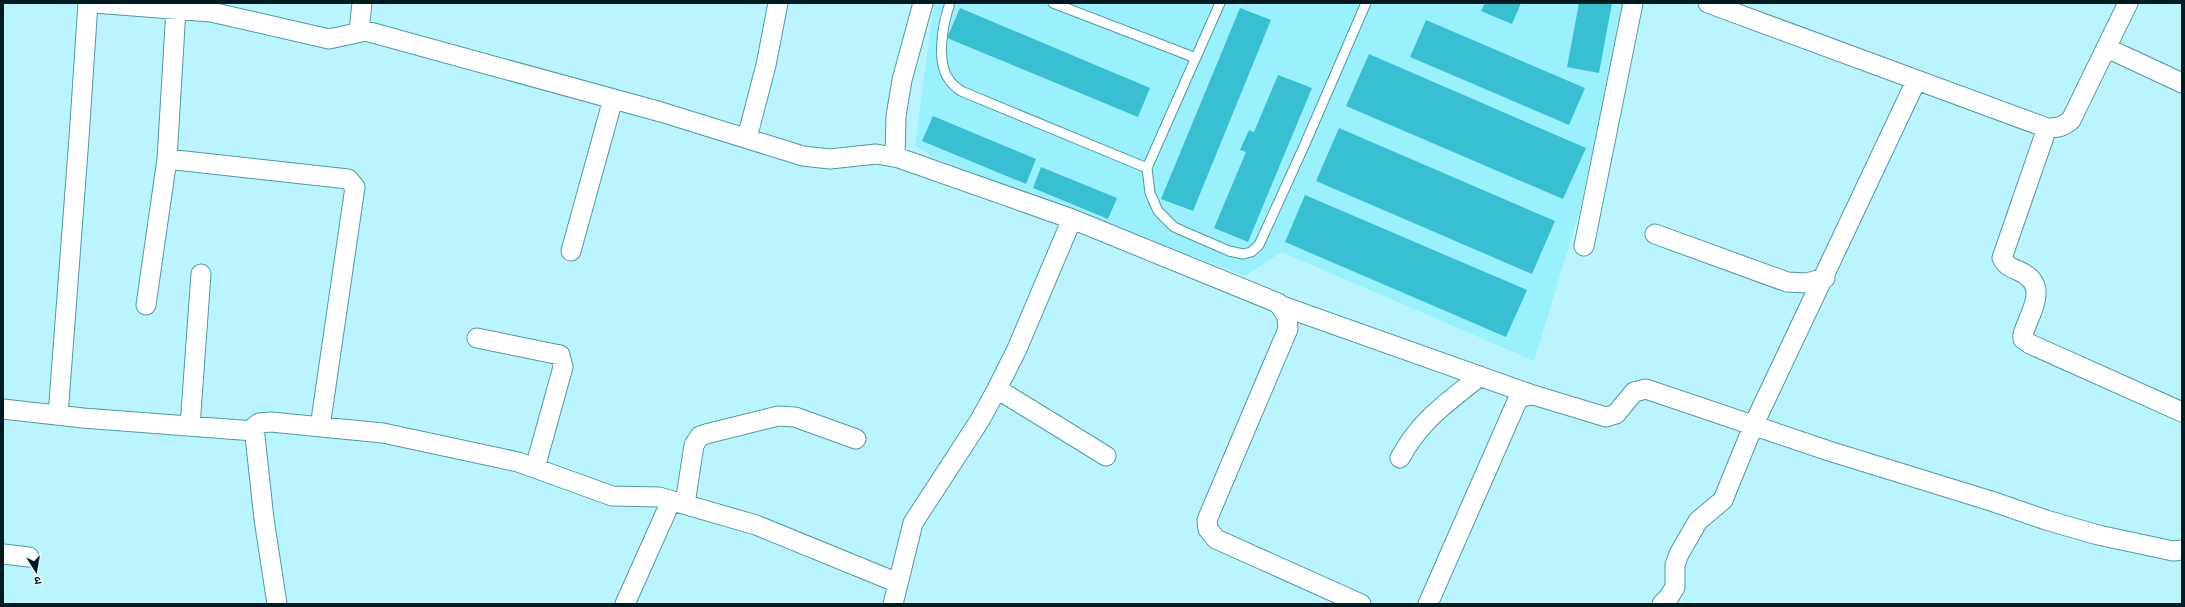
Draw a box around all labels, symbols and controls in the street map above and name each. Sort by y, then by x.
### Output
north arrow [16,551,56,591]
text: उ [33,574,42,588]

